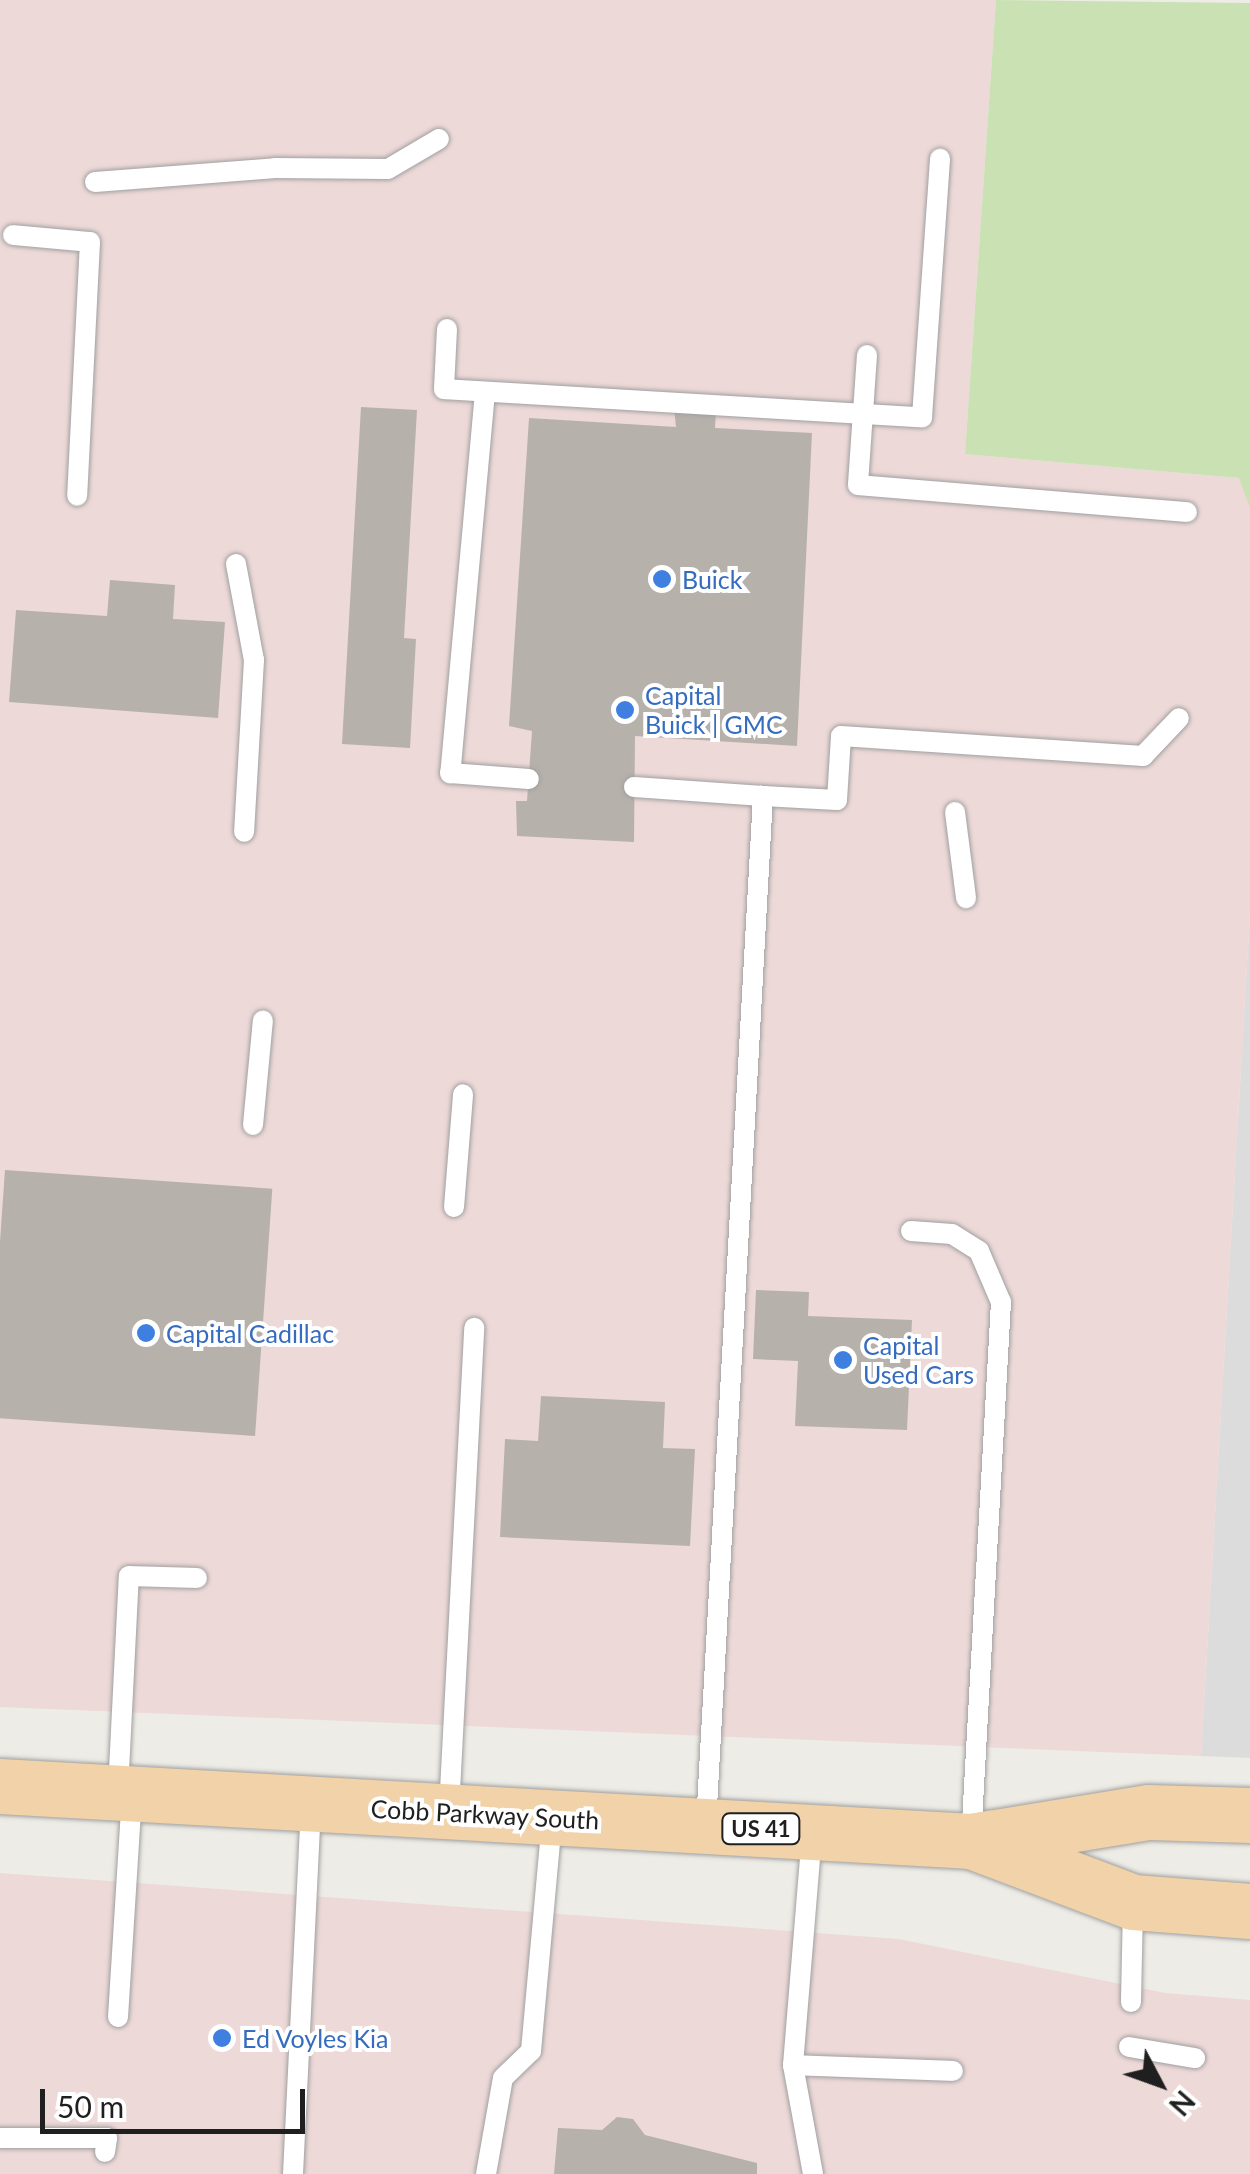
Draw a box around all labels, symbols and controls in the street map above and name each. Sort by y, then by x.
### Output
place label: Buick [682,564,742,594]
marker: Buick [651,568,673,590]
place label: Capital Buick | GMC [645,681,783,740]
marker: Capital Buick | GMC [614,699,636,721]
place label: Capital Cadillac [166,1318,334,1348]
marker: Capital Cadillac [135,1322,157,1344]
place label: Capital Used Cars [863,1331,974,1390]
marker: Capital Used Cars [832,1349,854,1371]
street label: Cobb Parkway South [370,1793,600,1835]
road number: US 41 [721,1812,801,1846]
place label: Ed Voyles Kia [242,2023,389,2053]
marker: Ed Voyles Kia [211,2027,233,2049]
north arrow [1110,2034,1210,2134]
scale bar [45,2069,310,2131]
text: N [1163,2084,1203,2123]
text: 50 m [57,2088,124,2124]

